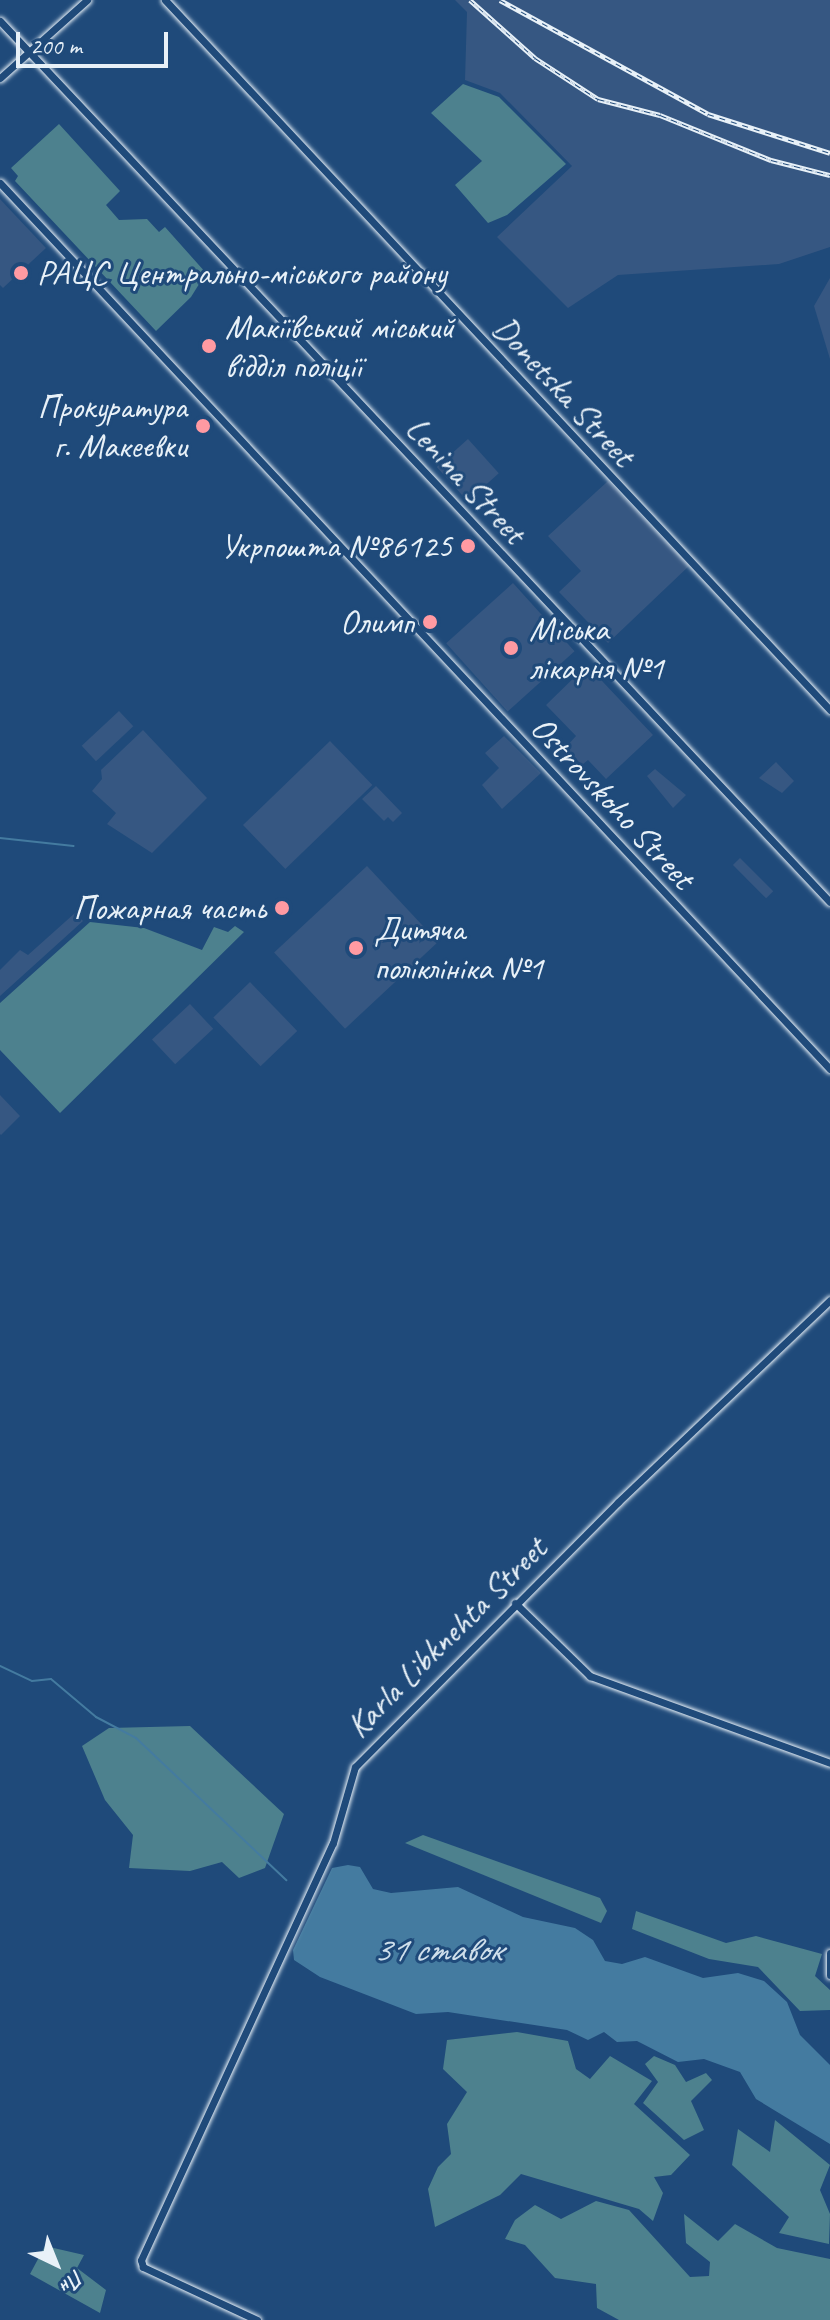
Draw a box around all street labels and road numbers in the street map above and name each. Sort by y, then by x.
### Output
street label: Donetska Street [484,308,644,474]
street label: Lenina Street [397,408,535,552]
street label: Ostrovskoho Street [522,707,704,897]
street label: Karla Libknehta Street [337,1528,555,1746]

